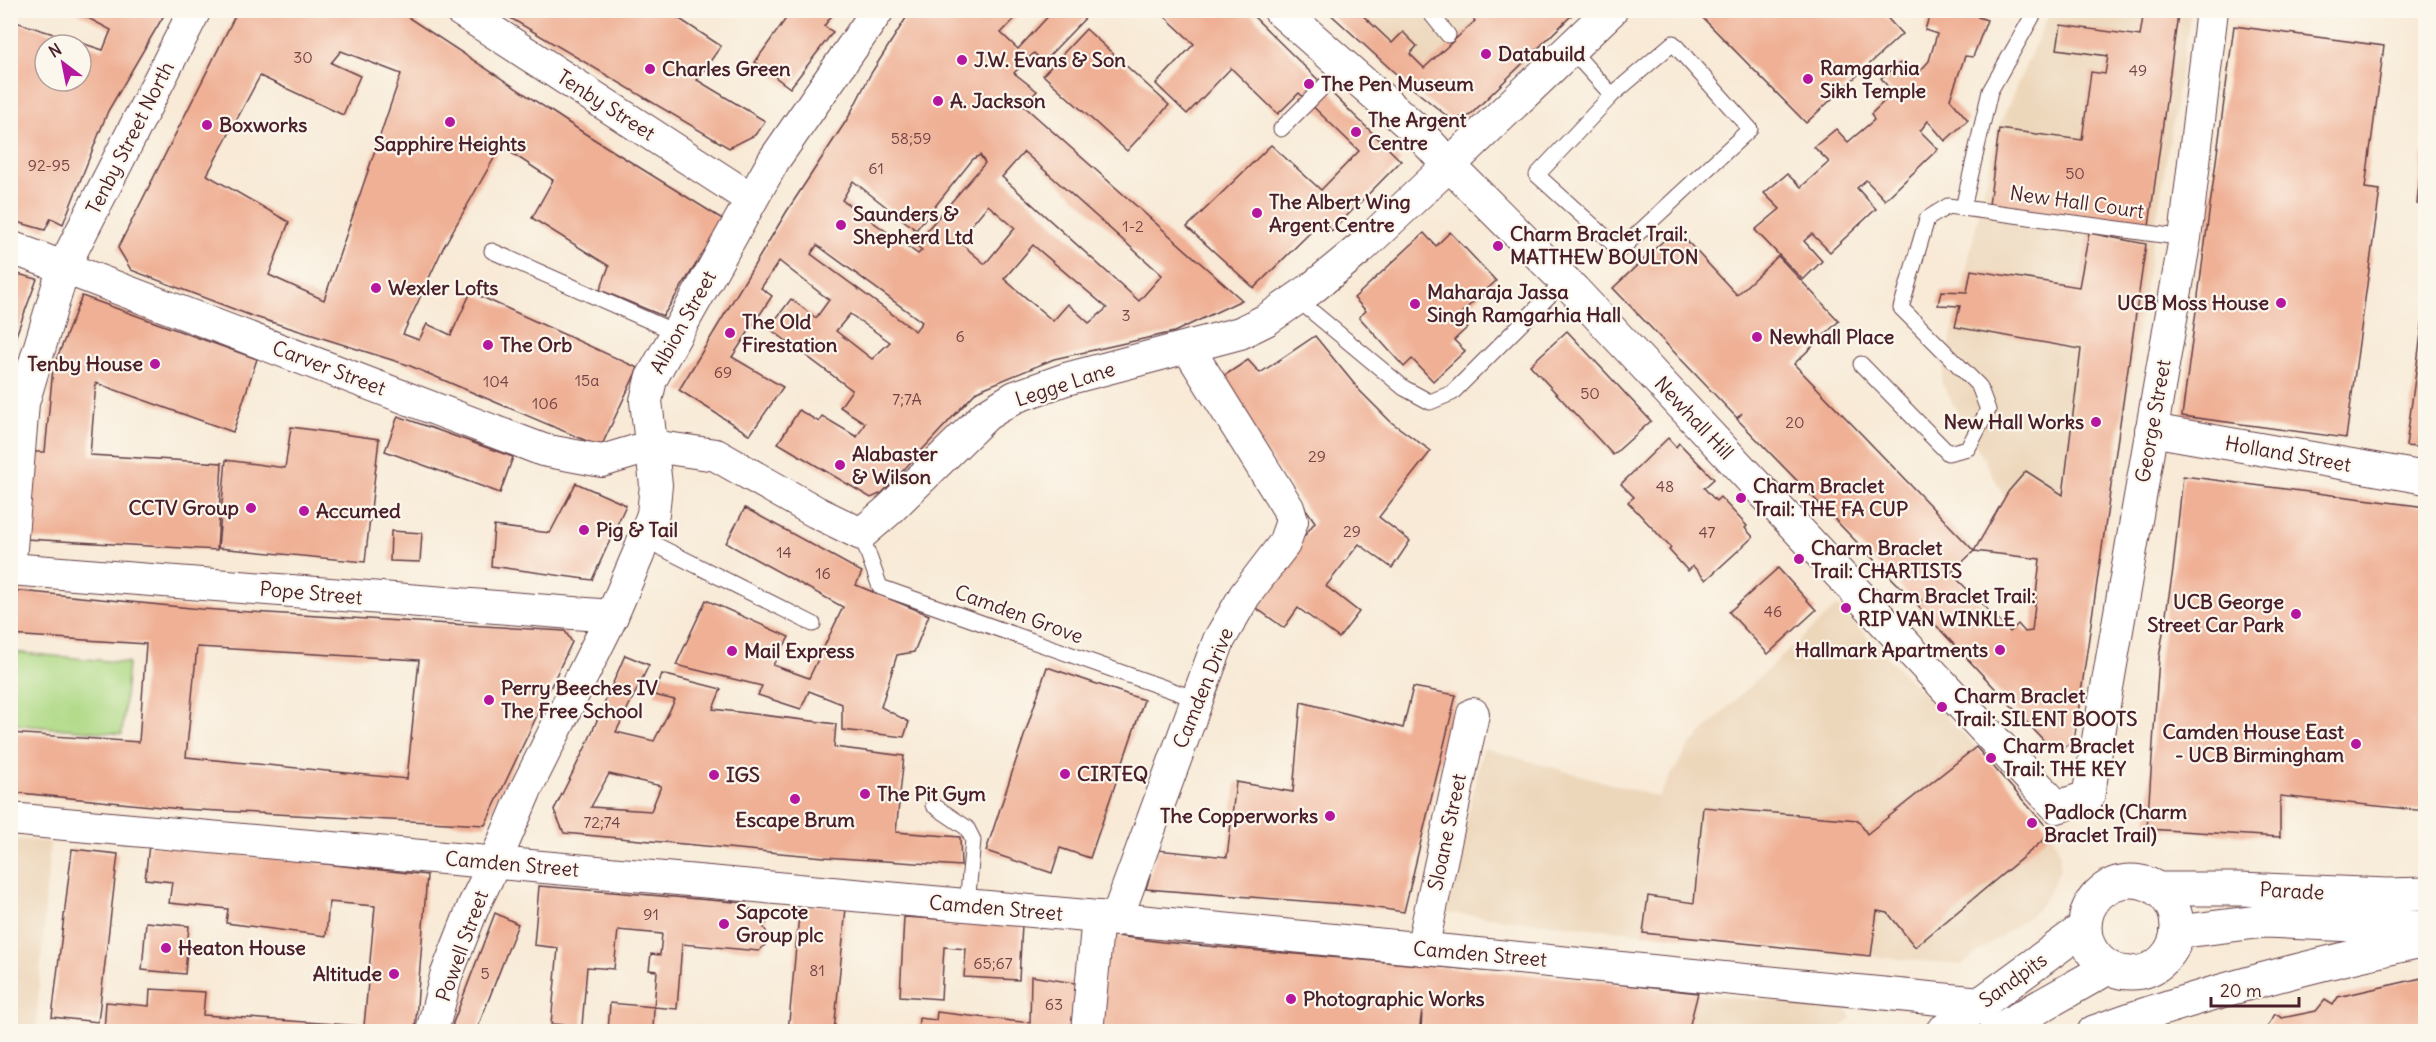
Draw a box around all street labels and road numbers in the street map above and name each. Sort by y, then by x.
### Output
street label: Tenby Street North [80,57,179,218]
street label: Tenby Street [553,64,660,146]
street label: New Hall Court [2008,180,2146,223]
street label: Albion Street [644,266,721,378]
street label: Carver Street [269,334,390,401]
street label: Legge Lane [1012,356,1118,411]
street label: George Street [2129,357,2176,484]
street label: Newhall Hill [1650,371,1739,464]
street label: Holland Street [2223,430,2353,477]
street label: Pope Street [259,576,364,609]
street label: Camden Grove [952,579,1087,648]
street label: Camden Drive [1167,624,1238,752]
street label: Sloane Street [1422,771,1471,893]
street label: Camden Street [444,845,580,882]
street label: Parade [2259,876,2325,905]
street label: Powell Street [430,887,493,1005]
street label: Camden Street [928,889,1064,926]
street label: Camden Street [1412,935,1548,972]
street label: Sandpits [1974,947,2051,1013]

